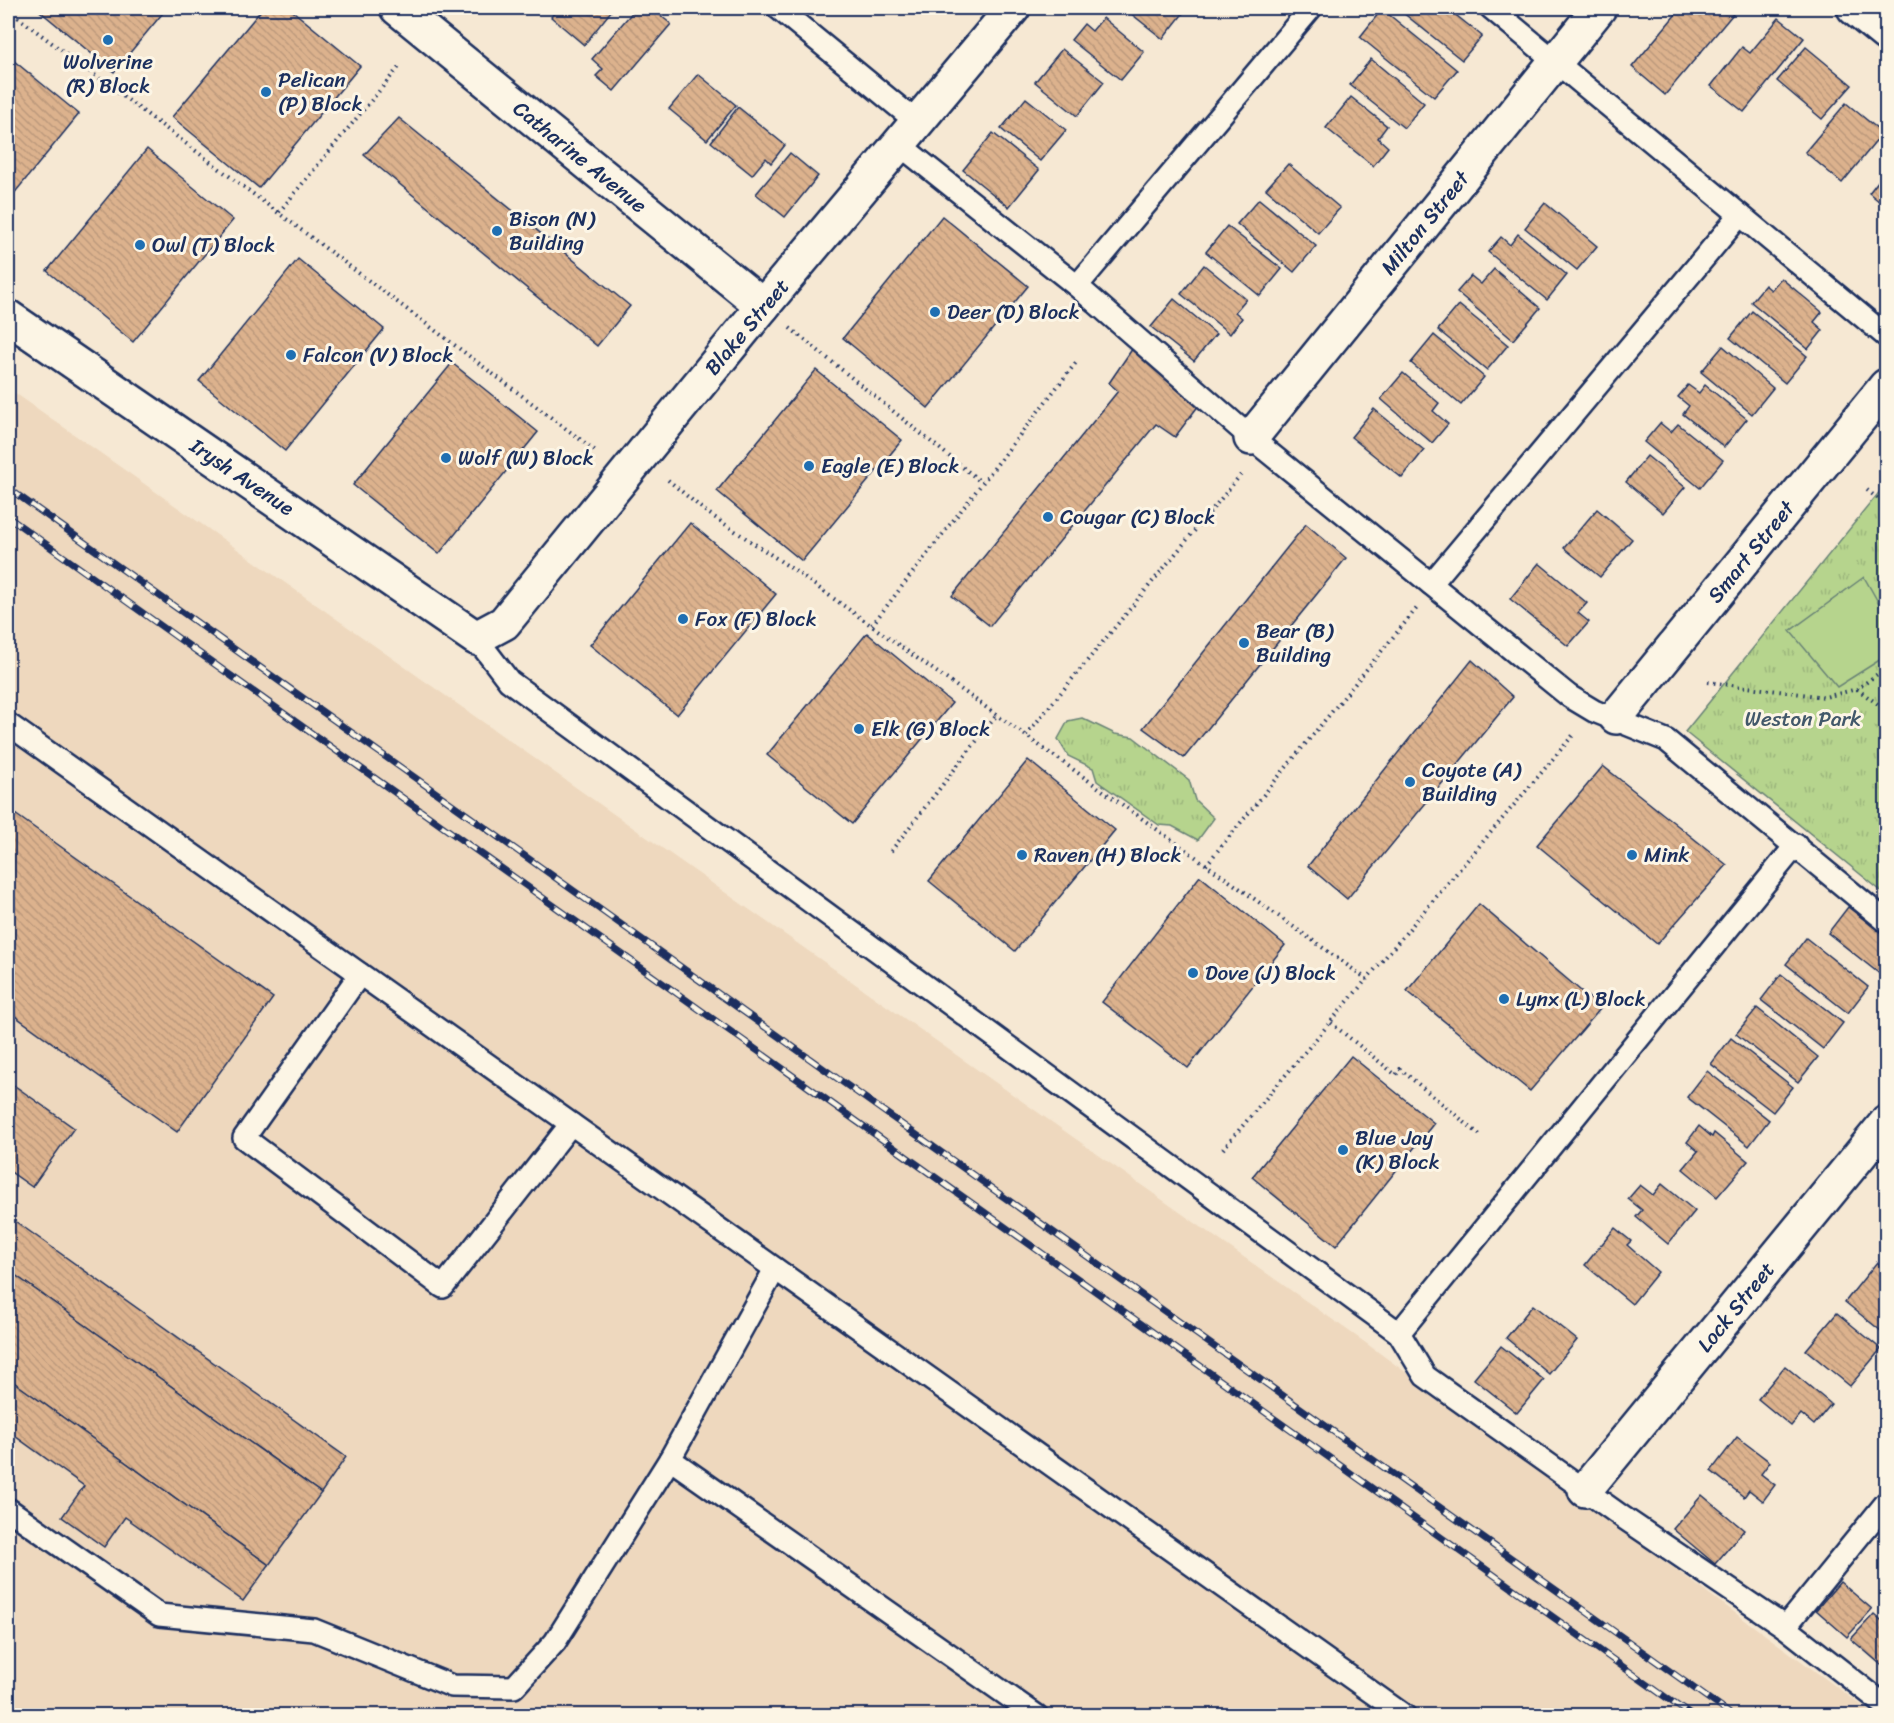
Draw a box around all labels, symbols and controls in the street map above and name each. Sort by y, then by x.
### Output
marker: Wolverine (R) Block [101,33,115,47]
place label: Wolverine (R) Block [63,43,153,105]
place label: Pelican (P) Block [278,61,363,123]
marker: Pelican (P) Block [259,85,273,99]
street label: Catharine Avenue [504,91,656,224]
street label: Milton Street [1371,161,1480,284]
place label: Bison (N) Building [509,200,596,262]
marker: Bison (N) Building [490,224,504,238]
place label: Owl (T) Block [152,226,275,264]
marker: Owl (T) Block [133,238,147,252]
street label: Blake Street [695,270,799,384]
place label: Deer (D) Block [947,293,1080,331]
marker: Deer (D) Block [928,305,942,319]
place label: Falcon (V) Block [303,336,454,374]
marker: Falcon (V) Block [284,348,298,362]
street label: Irysh Avenue [181,427,302,526]
place label: Wolf (W) Block [458,439,594,477]
place label: Eagle (E) Block [821,447,960,485]
marker: Wolf (W) Block [439,451,453,465]
marker: Eagle (E) Block [802,459,816,473]
street label: Smart Street [1697,491,1806,612]
place label: Cougar (C) Block [1060,498,1215,536]
marker: Cougar (C) Block [1041,510,1055,524]
place label: Fox (F) Block [695,600,817,638]
marker: Fox (F) Block [676,612,690,626]
place label: Bear (B) Building [1256,612,1335,674]
marker: Bear (B) Building [1237,636,1251,650]
park label: Weston Park [1745,700,1861,738]
place label: Elk (G) Block [871,710,990,748]
marker: Elk (G) Block [852,722,866,736]
place label: Coyote (A) Building [1422,751,1522,813]
marker: Coyote (A) Building [1403,775,1417,789]
place label: Raven (H) Block [1034,836,1182,874]
place label: Mink [1644,836,1689,874]
marker: Raven (H) Block [1015,848,1029,862]
marker: Mink [1625,848,1639,862]
place label: Dove (J) Block [1205,954,1336,992]
marker: Dove (J) Block [1186,966,1200,980]
place label: Lynx (L) Block [1516,980,1646,1018]
marker: Lynx (L) Block [1497,992,1511,1006]
place label: Blue Jay (K) Block [1355,1119,1440,1181]
marker: Blue Jay (K) Block [1336,1143,1350,1157]
street label: Lock Street [1687,1253,1785,1361]

